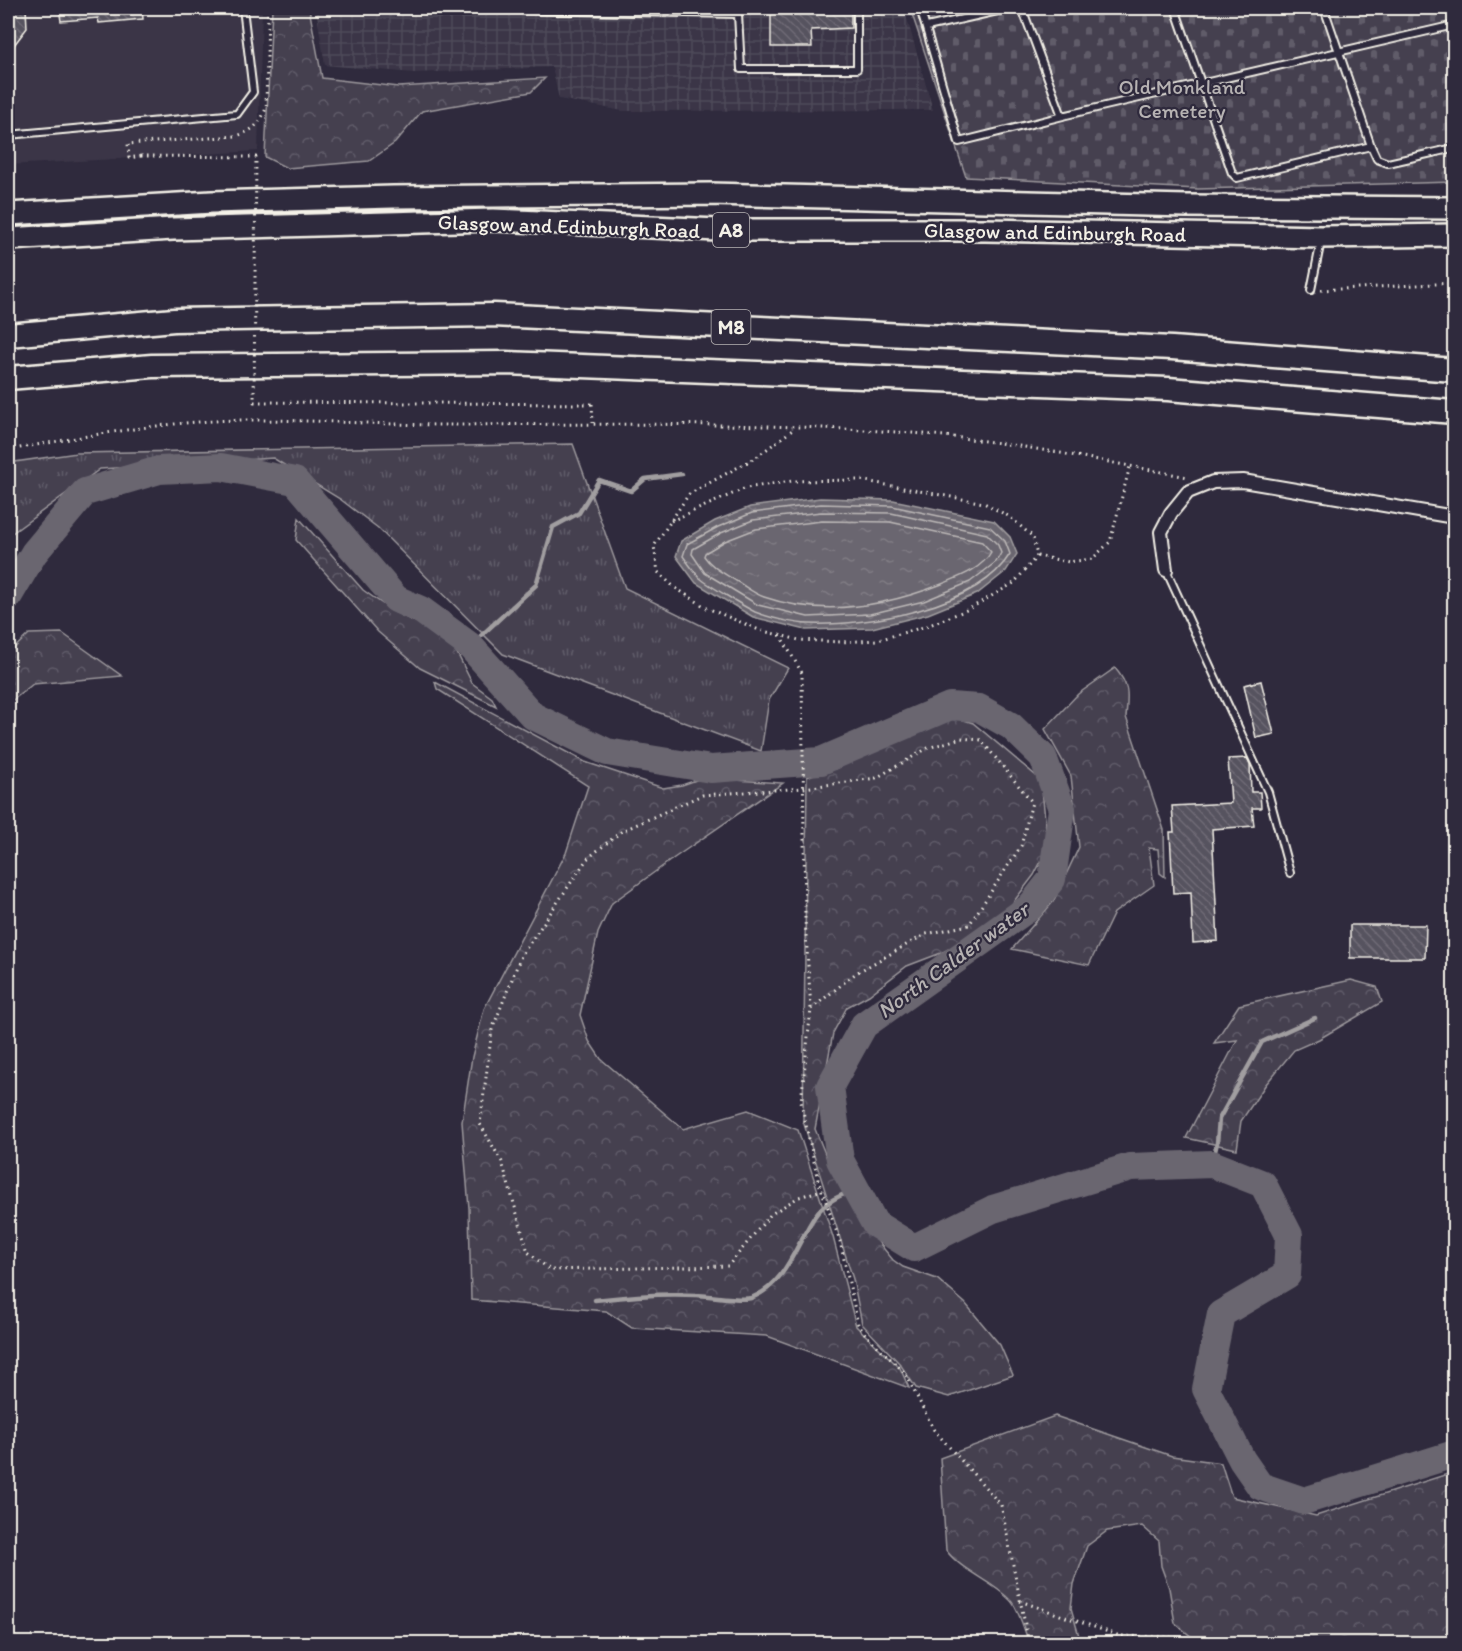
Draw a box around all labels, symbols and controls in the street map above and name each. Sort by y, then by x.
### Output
park label: Old Monkland Cemetery [1119,74,1246,123]
street label: Glasgow and Edinburgh Road [437,209,701,243]
road number: A8 [713,213,749,247]
street label: Glasgow and Edinburgh Road [924,217,1187,247]
road number: M8 [712,310,750,344]
water label: North Calder water [872,895,1036,1024]

